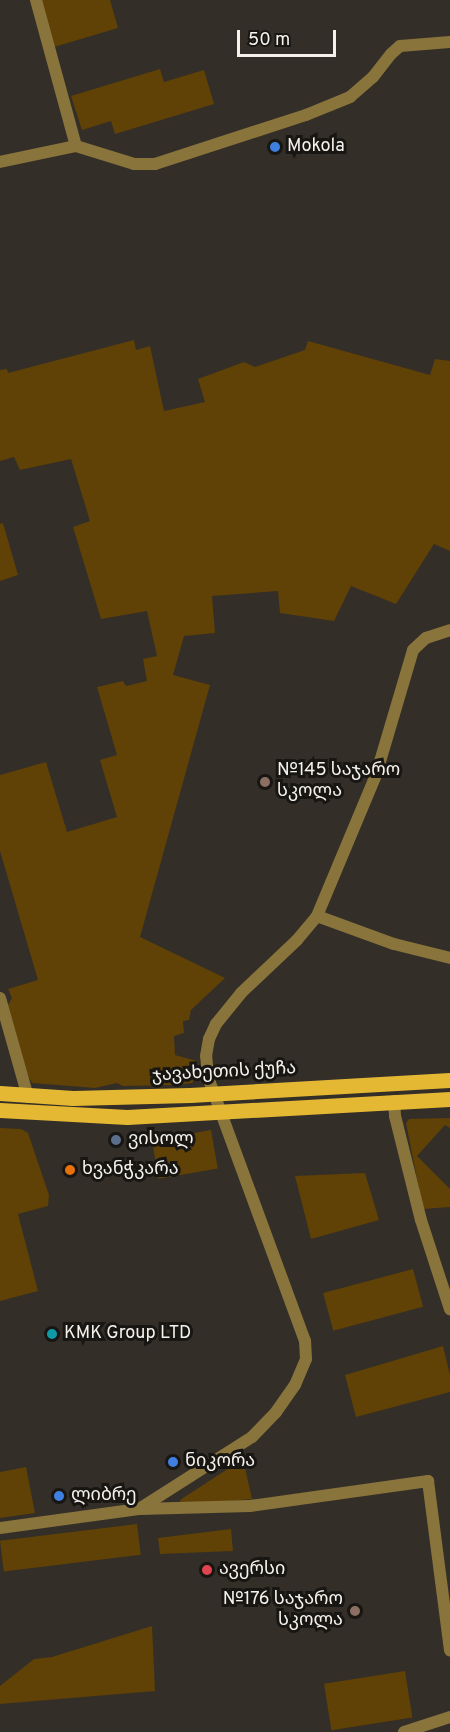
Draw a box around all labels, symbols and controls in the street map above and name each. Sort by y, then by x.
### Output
scale bar [240,18,339,56]
text: 50 m [248,29,290,52]
place label: Mokola [287,136,345,158]
marker: Mokola [268,140,282,154]
place label: №145 საჯარო სკოლა [277,761,400,804]
marker: №145 საჯარო სკოლა [258,775,272,789]
street label: ჯავახეთის ქუჩა [151,1058,297,1088]
place label: ვისოლ [128,1129,194,1151]
marker: ვისოლ [109,1133,123,1147]
place label: ხვანჭკარა [82,1159,179,1181]
marker: ხვანჭკარა [63,1163,77,1177]
place label: KMK Group LTD [64,1323,191,1345]
marker: KMK Group LTD [45,1327,59,1341]
place label: ნიკორა [185,1451,255,1473]
marker: ნიკორა [166,1455,180,1469]
place label: ლიბრე [71,1485,137,1507]
marker: ლიბრე [52,1489,66,1503]
place label: ავერსი [219,1559,285,1581]
marker: ავერსი [200,1563,214,1577]
place label: №176 საჯარო სკოლა [223,1590,343,1632]
marker: №176 საჯარო სკოლა [348,1604,362,1618]

